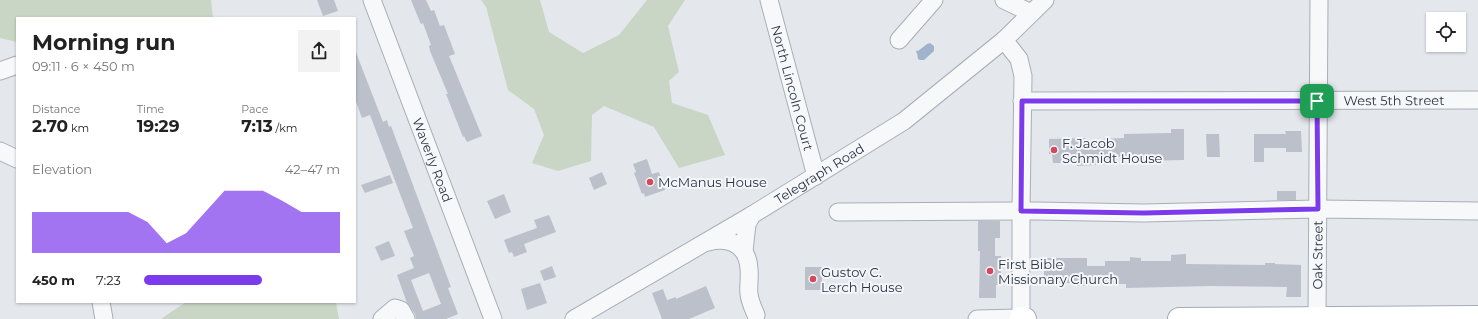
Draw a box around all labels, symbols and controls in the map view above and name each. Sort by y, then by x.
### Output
map controls [1426,12,1466,52]
button: locate [1426,12,1466,52]
street label: North Lincoln Court [768,23,817,152]
text: Morning run [32,29,175,56]
button: share [298,30,340,72]
text: 09:11 · 6 × 450 m [32,58,135,74]
pin [1300,84,1334,118]
icon: arrive [1306,90,1328,112]
street label: West 5th Street [1344,92,1444,108]
text: Distance [32,102,80,116]
text: Time [137,102,164,116]
text: Pace [241,102,268,116]
street label: Waverly Road [409,115,456,204]
text: 2.70 [32,116,68,136]
text: 19:29 [137,116,179,136]
text: 7:13 [241,116,273,136]
text: km [68,121,89,135]
text: /km [273,121,298,135]
place label: F. Jacob Schmidt House [1062,135,1162,166]
street label: Telegraph Road [771,140,867,207]
marker: F. Jacob Schmidt House [1049,145,1059,155]
text: Elevation [32,161,92,177]
text: 42–47 m [285,161,340,177]
place label: McManus House [658,174,767,190]
marker: McManus House [645,177,655,187]
street label: Oak Street [1309,220,1326,290]
place label: First Bible Missionary Church [998,256,1118,287]
place label: Gustov C. Lerch House [821,264,903,295]
marker: First Bible Missionary Church [985,266,995,276]
text: 450 m [32,272,75,288]
text: 7:23 [96,272,121,288]
marker: Gustov C. Lerch House [808,274,818,284]

